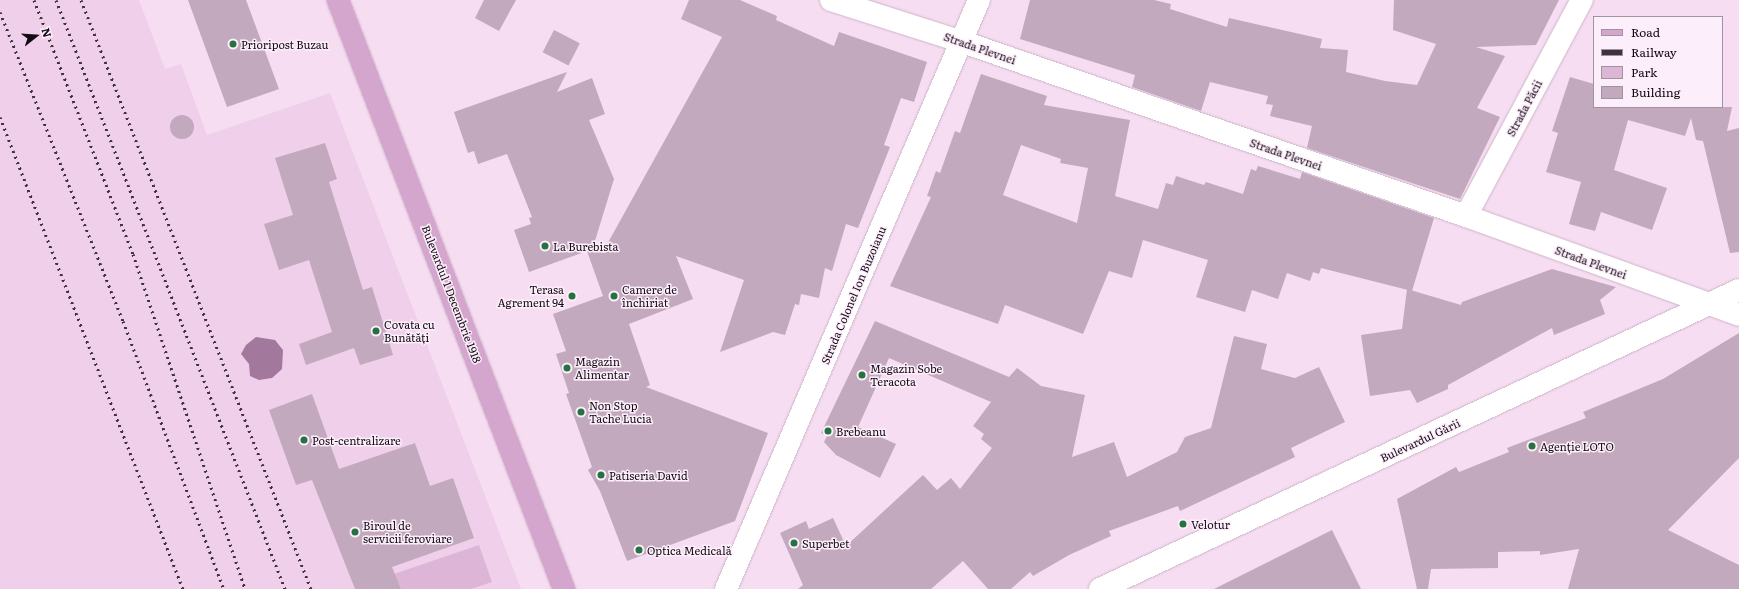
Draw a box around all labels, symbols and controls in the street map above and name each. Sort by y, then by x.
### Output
north arrow [16,16,56,56]
legend [1593,16,1723,108]
text: Road [1631,23,1660,41]
text: N [38,26,56,39]
street label: Strada Plevnei [942,29,1018,67]
place label: Prioripost Buzau [241,37,328,51]
marker: Prioripost Buzau [228,39,238,49]
text: Railway [1631,43,1677,61]
text: Park [1631,63,1657,81]
street label: Strada Păcii [1504,78,1544,138]
text: Building [1631,83,1680,101]
street label: Strada Plevnei [1248,135,1324,173]
street label: Bulevardul 1 Decembrie 1918 [420,223,484,365]
street label: Strada Colonel Ion Buzoianu [818,224,888,366]
place label: La Burebista [553,239,618,253]
marker: La Burebista [540,241,550,251]
street label: Strada Plevnei [1553,243,1629,281]
place label: Terasa Agrement 94 [497,283,564,309]
place label: Camere de închiriat [622,283,677,309]
marker: Terasa Agrement 94 [567,291,577,301]
marker: Camere de închiriat [609,291,619,301]
place label: Covata cu Bunătăți [384,318,435,344]
marker: Covata cu Bunătăți [371,326,381,336]
place label: Magazin Alimentar [575,355,629,381]
place label: Magazin Sobe Teracota [870,362,942,388]
marker: Magazin Alimentar [562,363,572,373]
marker: Magazin Sobe Teracota [857,370,867,380]
place label: Non Stop Tache Lucia [589,399,652,425]
marker: Non Stop Tache Lucia [576,407,586,417]
street label: Bulevardul Gării [1378,416,1462,464]
place label: Brebeanu [836,424,886,438]
marker: Brebeanu [823,426,833,436]
place label: Post-centralizare [312,433,401,447]
marker: Post-centralizare [299,435,309,445]
place label: Agenție LOTO [1540,439,1614,453]
marker: Agenție LOTO [1527,441,1537,451]
place label: Patiseria David [609,468,688,482]
marker: Patiseria David [596,470,606,480]
place label: Velotur [1191,517,1230,531]
place label: Biroul de servicii feroviare [363,519,452,545]
marker: Velotur [1178,519,1188,529]
marker: Biroul de servicii feroviare [350,527,360,537]
place label: Superbet [802,536,849,550]
marker: Superbet [789,538,799,548]
place label: Optica Medicală [647,543,732,557]
marker: Optica Medicală [634,545,644,555]

